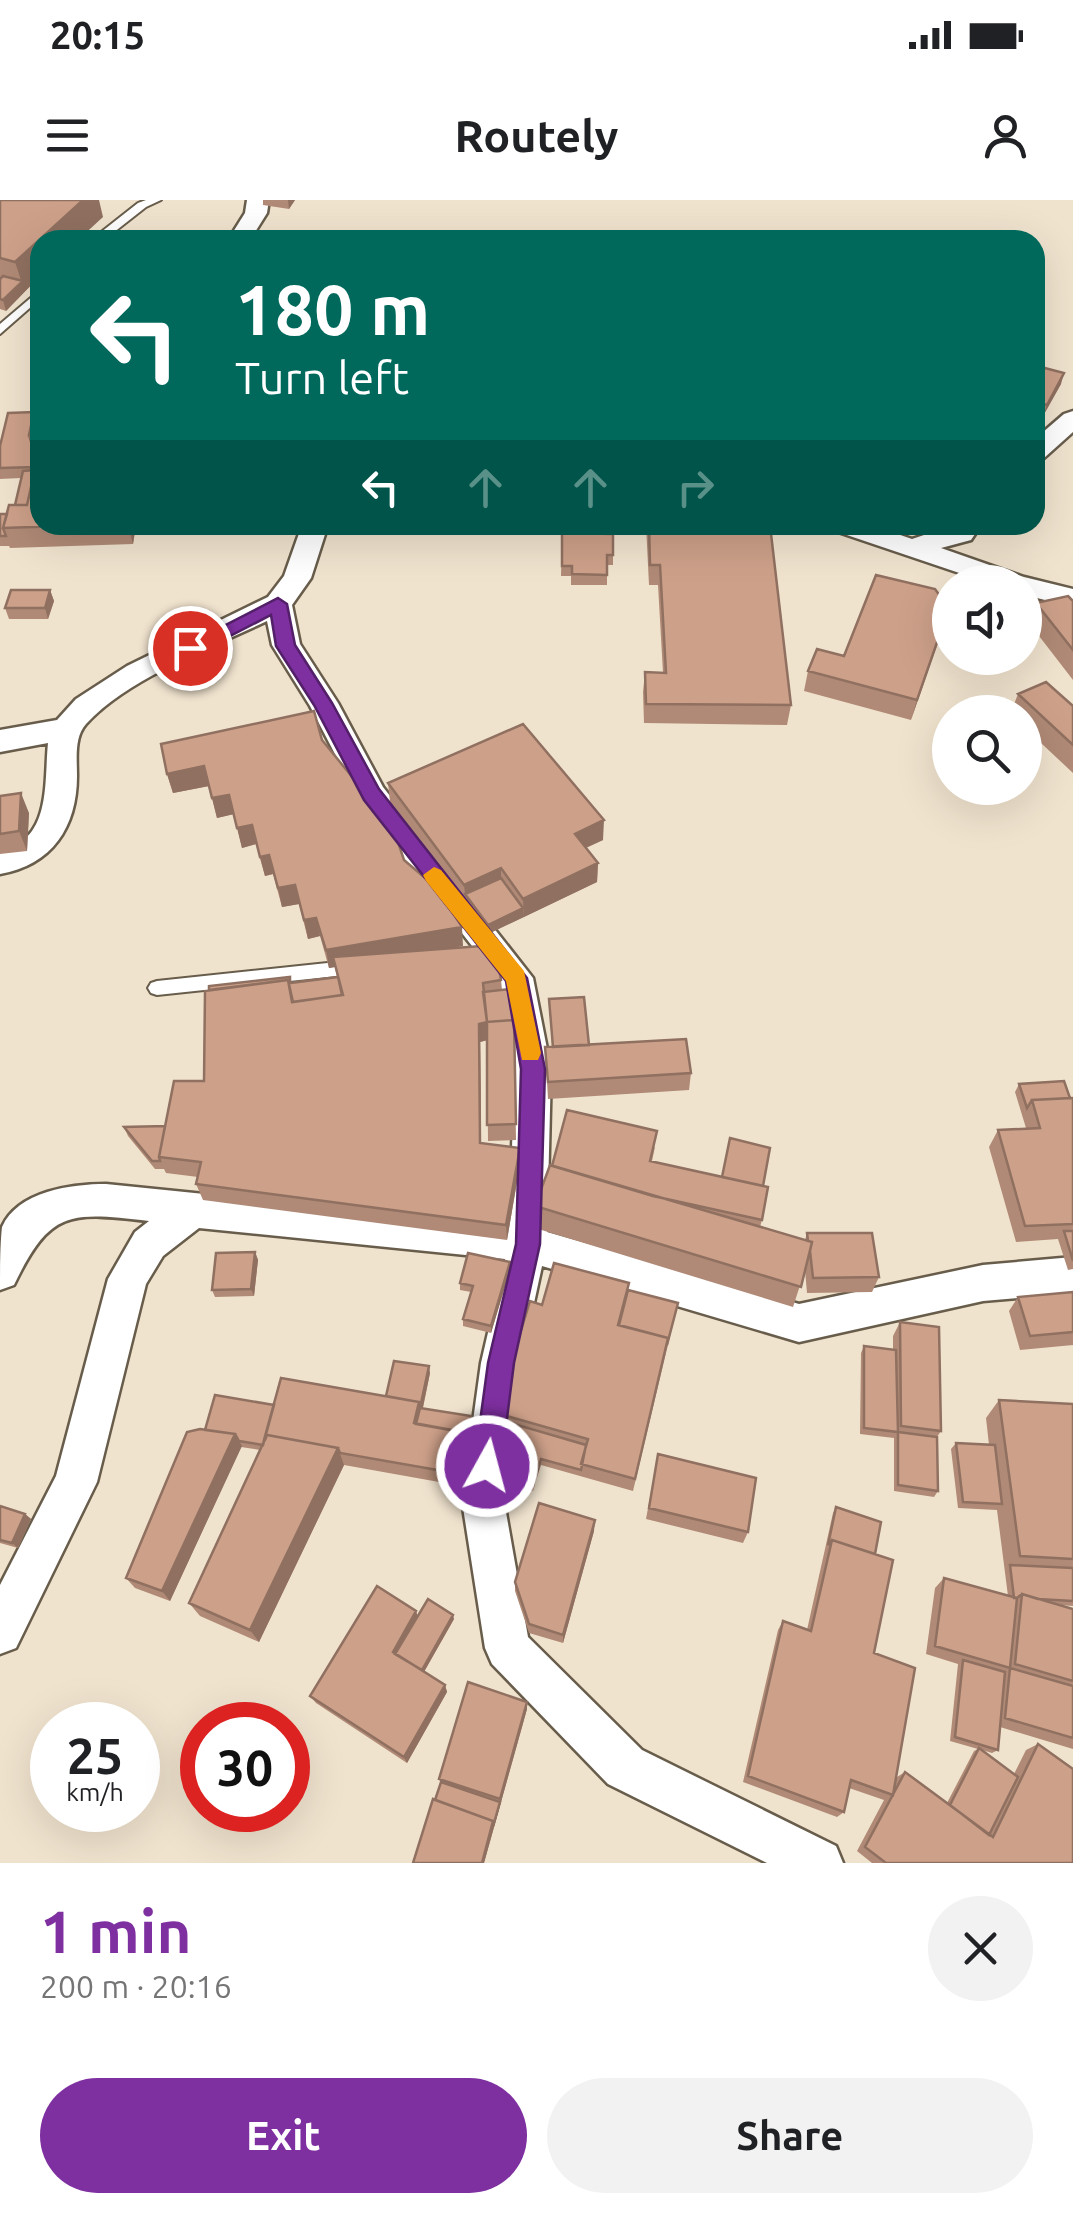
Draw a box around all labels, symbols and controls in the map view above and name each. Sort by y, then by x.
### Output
text: 20:15 [50,14,145,56]
icon: menu [40,108,95,163]
icon: person [978,108,1033,163]
text: Routely [455,110,618,161]
icon: left [70,270,200,400]
text: 180 m [235,270,430,348]
text: Turn left [235,352,409,403]
icon: left [353,460,408,515]
icon: ahead [458,460,513,515]
icon: ahead [563,460,618,515]
icon: right [668,460,723,515]
map controls [932,565,1042,805]
button: sound [932,565,1042,675]
pin [148,606,233,691]
icon: arrive [163,621,218,676]
button: search [932,695,1042,805]
position arrow [435,1414,539,1518]
speed limit sign: 30 [180,1702,310,1832]
text: 25 [67,1727,123,1783]
text: km/h [66,1778,124,1806]
button: close [928,1896,1033,2001]
text: 1 min [40,1897,192,1964]
text: 200 m · 20:16 [40,1968,232,2004]
button: Exit [40,2078,527,2193]
button: Share [547,2078,1033,2193]

